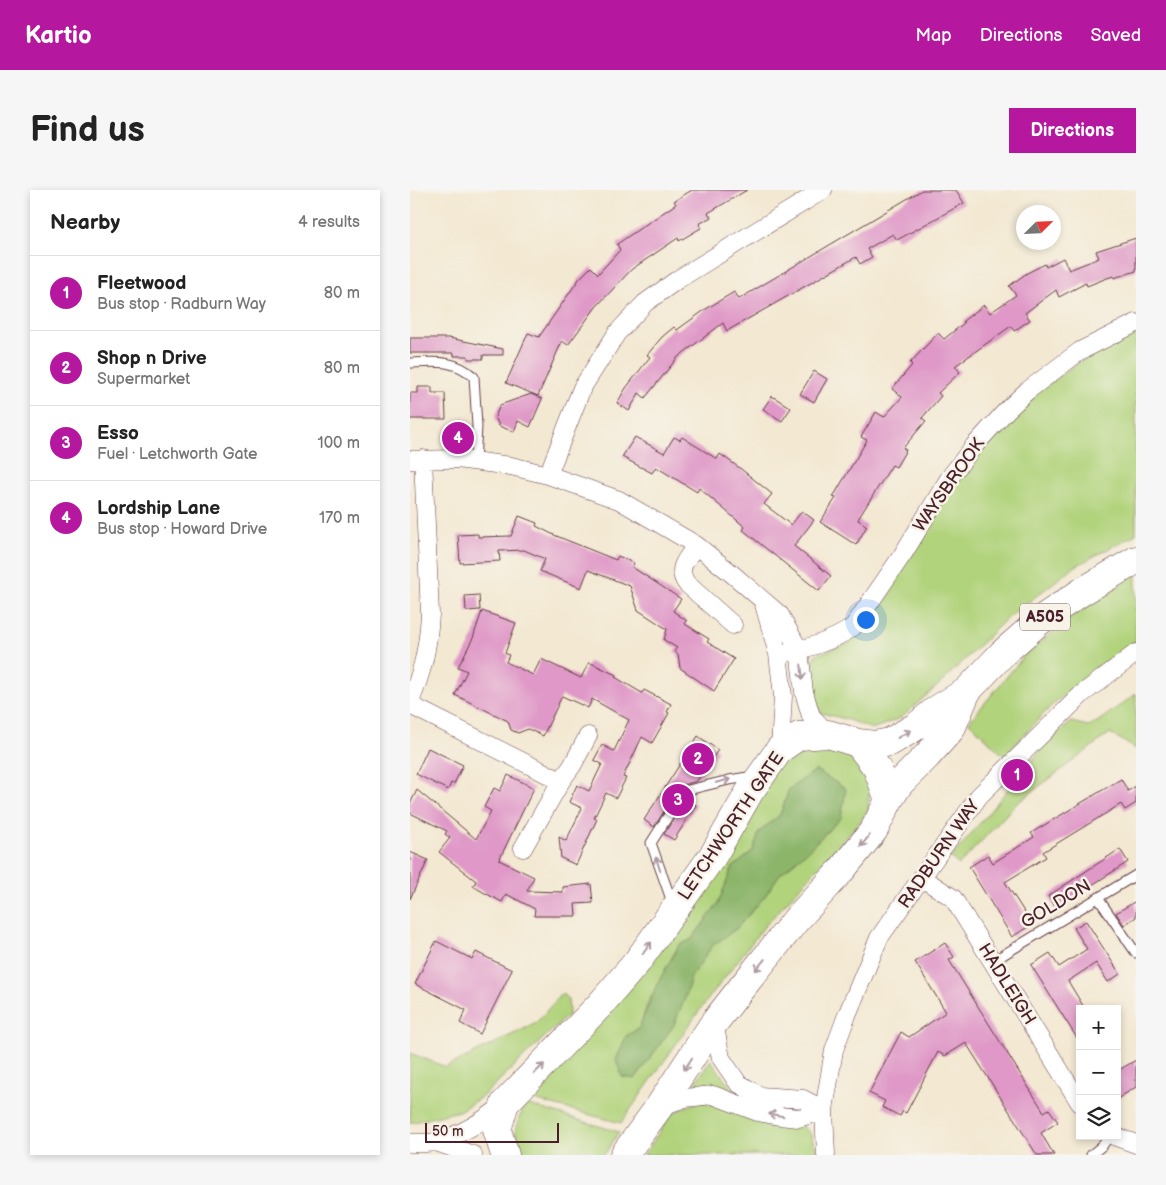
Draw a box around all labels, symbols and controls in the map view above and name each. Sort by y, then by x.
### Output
text: Kartio [25,21,92,50]
text: Map [916,25,952,46]
text: Directions [980,25,1062,46]
text: Saved [1090,25,1141,46]
button: Directions [1009,108,1136,153]
text: Find us [30,109,145,152]
north arrow [1016,205,1061,250]
text: Nearby [50,210,120,235]
text: 4 results [298,213,360,232]
text: Fleetwood [97,272,186,295]
text: 1 [63,284,69,303]
text: 80 m [324,284,360,303]
text: Bus stop · Radburn Way [97,295,266,314]
text: Shop n Drive [97,347,207,370]
text: 2 [61,359,71,378]
text: 80 m [324,359,360,378]
text: Supermarket [97,370,190,389]
pin: 4 [442,419,474,457]
text: Esso [97,422,139,445]
text: 3 [61,434,71,453]
text: 100 m [317,434,360,453]
street label: WAYSBROOK [909,434,989,536]
text: Fuel · Letchworth Gate [97,445,257,464]
text: Lordship Lane [97,497,220,520]
text: 4 [61,509,71,528]
text: 170 m [319,509,360,528]
text: Bus stop · Howard Drive [97,520,267,539]
road number: A505 [1020,604,1070,631]
your location [853,607,879,633]
one-way arrow [797,664,807,680]
one-way arrow [896,728,910,738]
pin: 2 [682,740,714,778]
street label: LETCHWORTH GATE [674,748,788,904]
pin: 1 [1001,756,1033,794]
one-way arrow [714,776,730,785]
pin: 3 [662,781,694,819]
street label: RADBURN WAY [894,795,985,912]
one-way arrow [859,835,870,848]
one-way arrow [653,857,662,873]
street label: GOLDON [1017,875,1095,933]
street label: HADLEIGH [974,940,1040,1028]
one-way arrow [642,942,653,955]
one-way arrow [754,959,765,972]
map controls [1076,1005,1121,1140]
button: + [1076,1005,1121,1050]
button: − [1076,1050,1121,1095]
one-way arrow [682,1057,693,1071]
one-way arrow [533,1062,545,1075]
button: layers [1076,1095,1121,1140]
one-way arrow [769,1110,785,1120]
scale bar [425,1120,559,1143]
text: 50 m [432,1123,464,1140]

